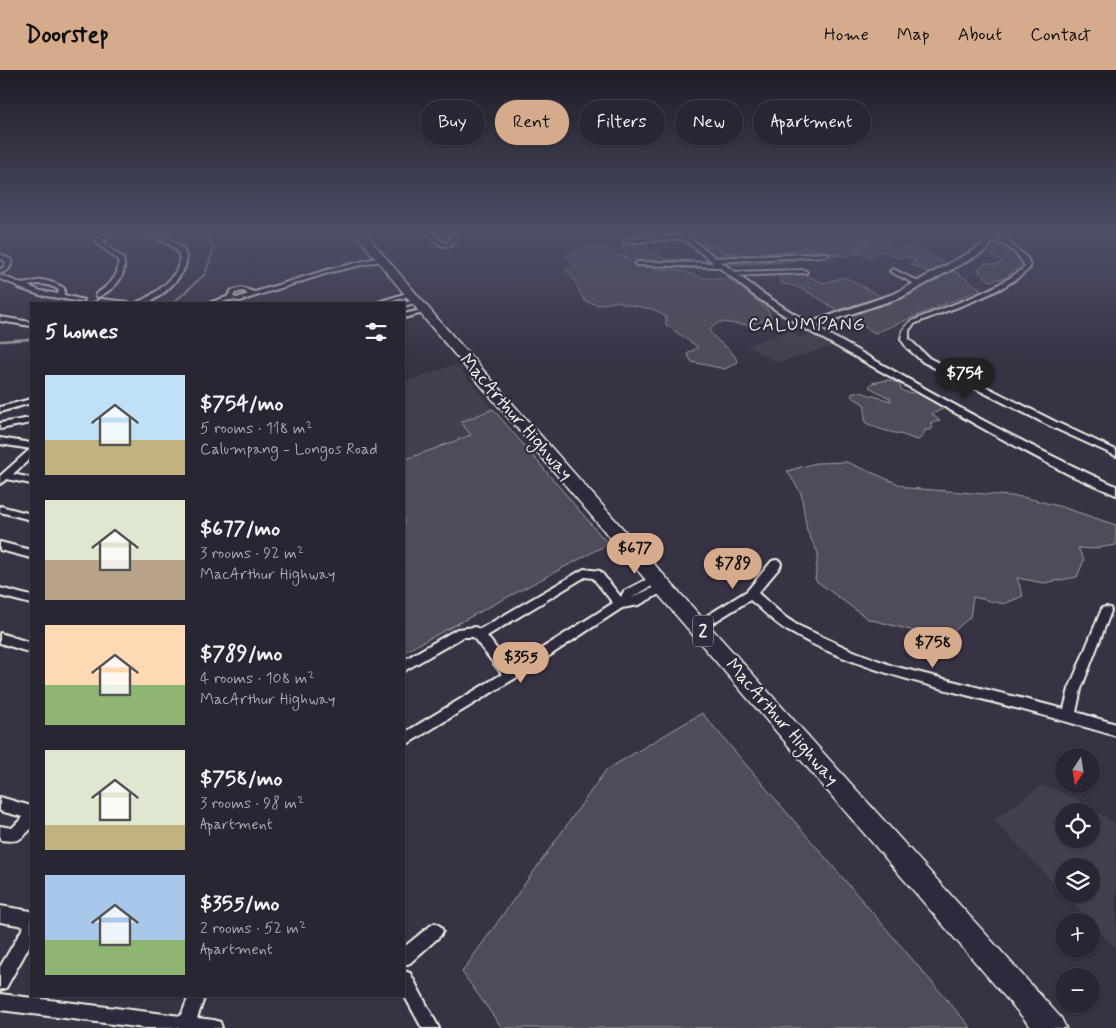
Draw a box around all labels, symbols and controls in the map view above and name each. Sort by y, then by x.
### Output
text: Doorstep [25,20,109,51]
text: Home [824,23,869,47]
text: Map [897,23,930,47]
text: About [958,23,1002,47]
text: Contact [1030,23,1091,47]
chip: Buy [420,100,485,145]
chip: Rent [495,100,569,145]
chip: Filters [579,100,665,145]
chip: New [675,100,743,145]
chip: Apartment [753,100,871,145]
district label: CALUMPANG [748,313,866,337]
text: 5 homes [45,318,118,346]
icon: filters [362,318,390,346]
street label: MacArthur Highway [452,348,578,487]
pin: $754 [935,358,995,400]
text: $754 [946,363,984,384]
text: $754/mo [200,390,284,418]
icon: home [85,395,145,455]
text: 5 rooms · 118 m² [200,418,313,439]
text: Calumpang - Longos Road [200,439,378,460]
text: $677/mo [200,515,280,543]
icon: home [85,520,145,580]
pin: $677 [605,532,665,575]
text: $677 [618,538,652,559]
text: 3 rooms · 92 m² [200,543,304,564]
pin: $789 [703,548,763,590]
text: $789 [715,553,751,574]
text: MacArthur Highway [200,564,336,585]
road number: 2 [693,616,713,646]
pin: $758 [903,626,963,669]
text: $758 [915,632,951,653]
text: $789/mo [200,640,283,668]
pin: $355 [491,642,551,684]
icon: home [85,645,145,705]
text: $355 [504,647,538,668]
street label: MacArthur Highway [718,653,844,792]
text: 4 rooms · 108 m² [200,668,315,689]
text: MacArthur Highway [200,689,336,710]
north arrow [1055,748,1100,792]
map controls [1055,748,1100,1013]
text: $758/mo [200,765,283,793]
icon: home [85,770,145,830]
text: 3 rooms · 98 m² [200,793,304,814]
button: locate [1055,803,1100,848]
text: Apartment [200,814,273,835]
button: layers [1055,858,1100,903]
text: $355/mo [200,890,280,918]
icon: home [85,895,145,955]
button: + [1055,913,1100,958]
text: 2 rooms · 52 m² [200,918,306,939]
text: Apartment [200,939,273,960]
button: − [1055,968,1100,1013]

